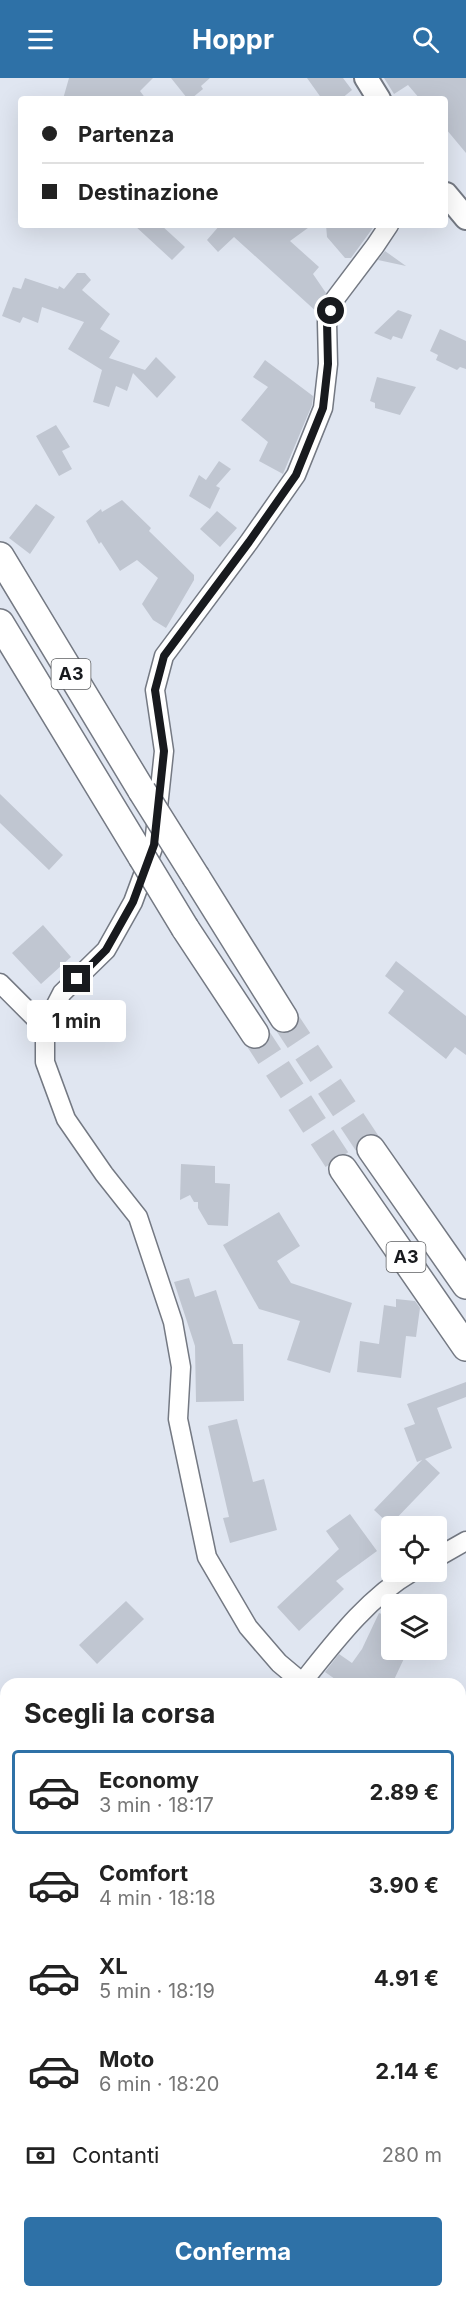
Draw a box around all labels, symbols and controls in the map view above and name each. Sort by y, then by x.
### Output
icon: menu [24,23,57,56]
text: Hoppr [192,23,274,56]
icon: search [409,23,442,56]
text: Partenza [78,121,174,147]
text: Destinazione [78,179,219,205]
route start [317,297,344,324]
road number: A3 [52,659,90,689]
route end [63,965,90,992]
callout: 1 min [28,1000,127,1042]
text: 1 min [52,1009,101,1033]
road number: A3 [386,1242,426,1272]
map controls [381,1516,447,1660]
button: locate [381,1516,447,1582]
button: layers [381,1594,447,1660]
text: Scegli la corsa [24,1697,215,1730]
icon: car [27,1765,81,1819]
text: Economy [99,1767,199,1793]
text: 2.89 € [370,1779,439,1805]
text: 3 min · 18:17 [99,1793,214,1817]
icon: car [27,1858,81,1912]
text: Comfort [99,1860,188,1886]
text: 3.90 € [369,1872,439,1898]
text: 4 min · 18:18 [99,1886,216,1910]
icon: car [27,1951,81,2005]
text: XL [99,1953,128,1979]
text: 4.91 € [374,1965,439,1991]
text: 5 min · 18:19 [99,1979,215,2003]
icon: car [27,2044,81,2098]
text: Moto [99,2046,154,2072]
text: 2.14 € [375,2058,439,2084]
text: 6 min · 18:20 [99,2072,219,2096]
icon: cash [24,2139,57,2172]
text: Contanti [72,2142,159,2168]
text: 280 m [382,2143,442,2167]
button: Conferma [24,2217,442,2286]

